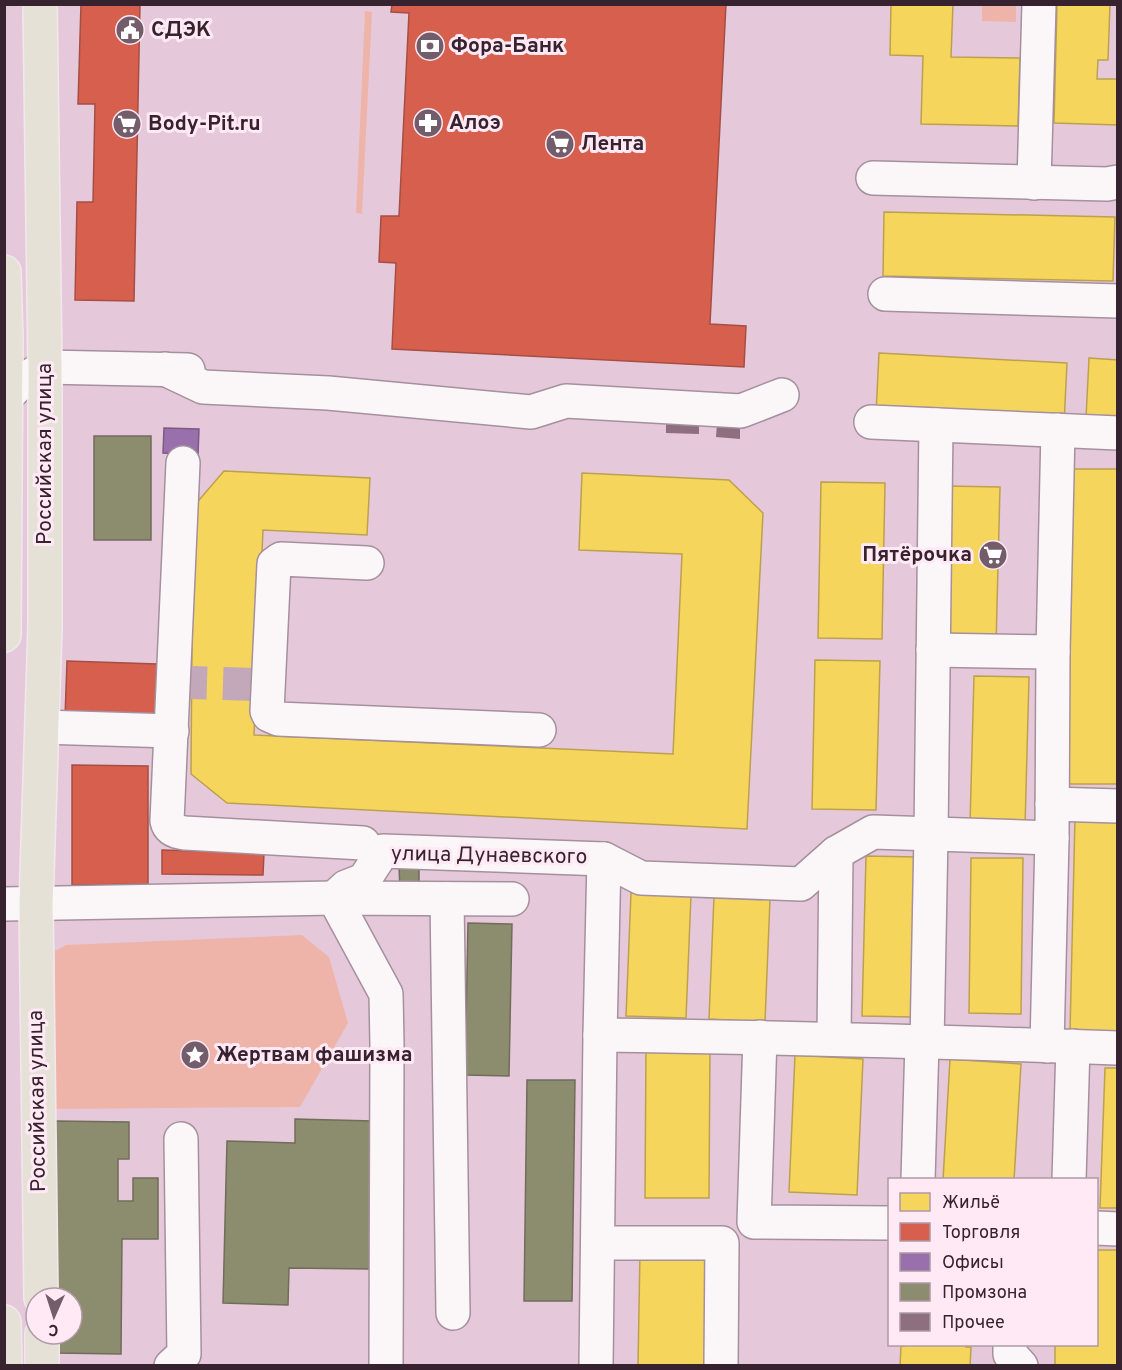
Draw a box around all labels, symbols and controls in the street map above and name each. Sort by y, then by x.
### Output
public building icon: СДЭК [114,14,146,46]
place label: СДЭК [151,17,211,44]
bank icon: Фора-Банк [414,30,446,62]
place label: Фора-Банк [451,33,564,60]
pharmacy icon: Алоэ [412,107,444,139]
supermarket icon: Body-Pit.ru [111,108,143,140]
place label: Алоэ [449,110,501,137]
place label: Body-Pit.ru [148,111,261,138]
supermarket icon: Лента [544,128,576,160]
place label: Лента [581,131,644,158]
street label: Российская улица [32,363,59,545]
supermarket icon: Пятёрочка [977,539,1009,571]
place label: Пятёрочка [862,542,972,569]
street label: улица Дунаевского [391,841,587,871]
street label: Российская улица [23,1010,53,1192]
place icon: Жертвам фашизма [179,1039,211,1071]
place label: Жертвам фашизма [216,1042,412,1069]
legend [888,1178,1098,1346]
text: Жильё [942,1192,1000,1215]
text: Торговля [942,1222,1020,1245]
text: Офисы [942,1252,1004,1275]
text: Промзона [942,1282,1027,1305]
north arrow [24,1286,84,1346]
text: Прочее [942,1312,1005,1335]
text: С [48,1319,59,1339]

